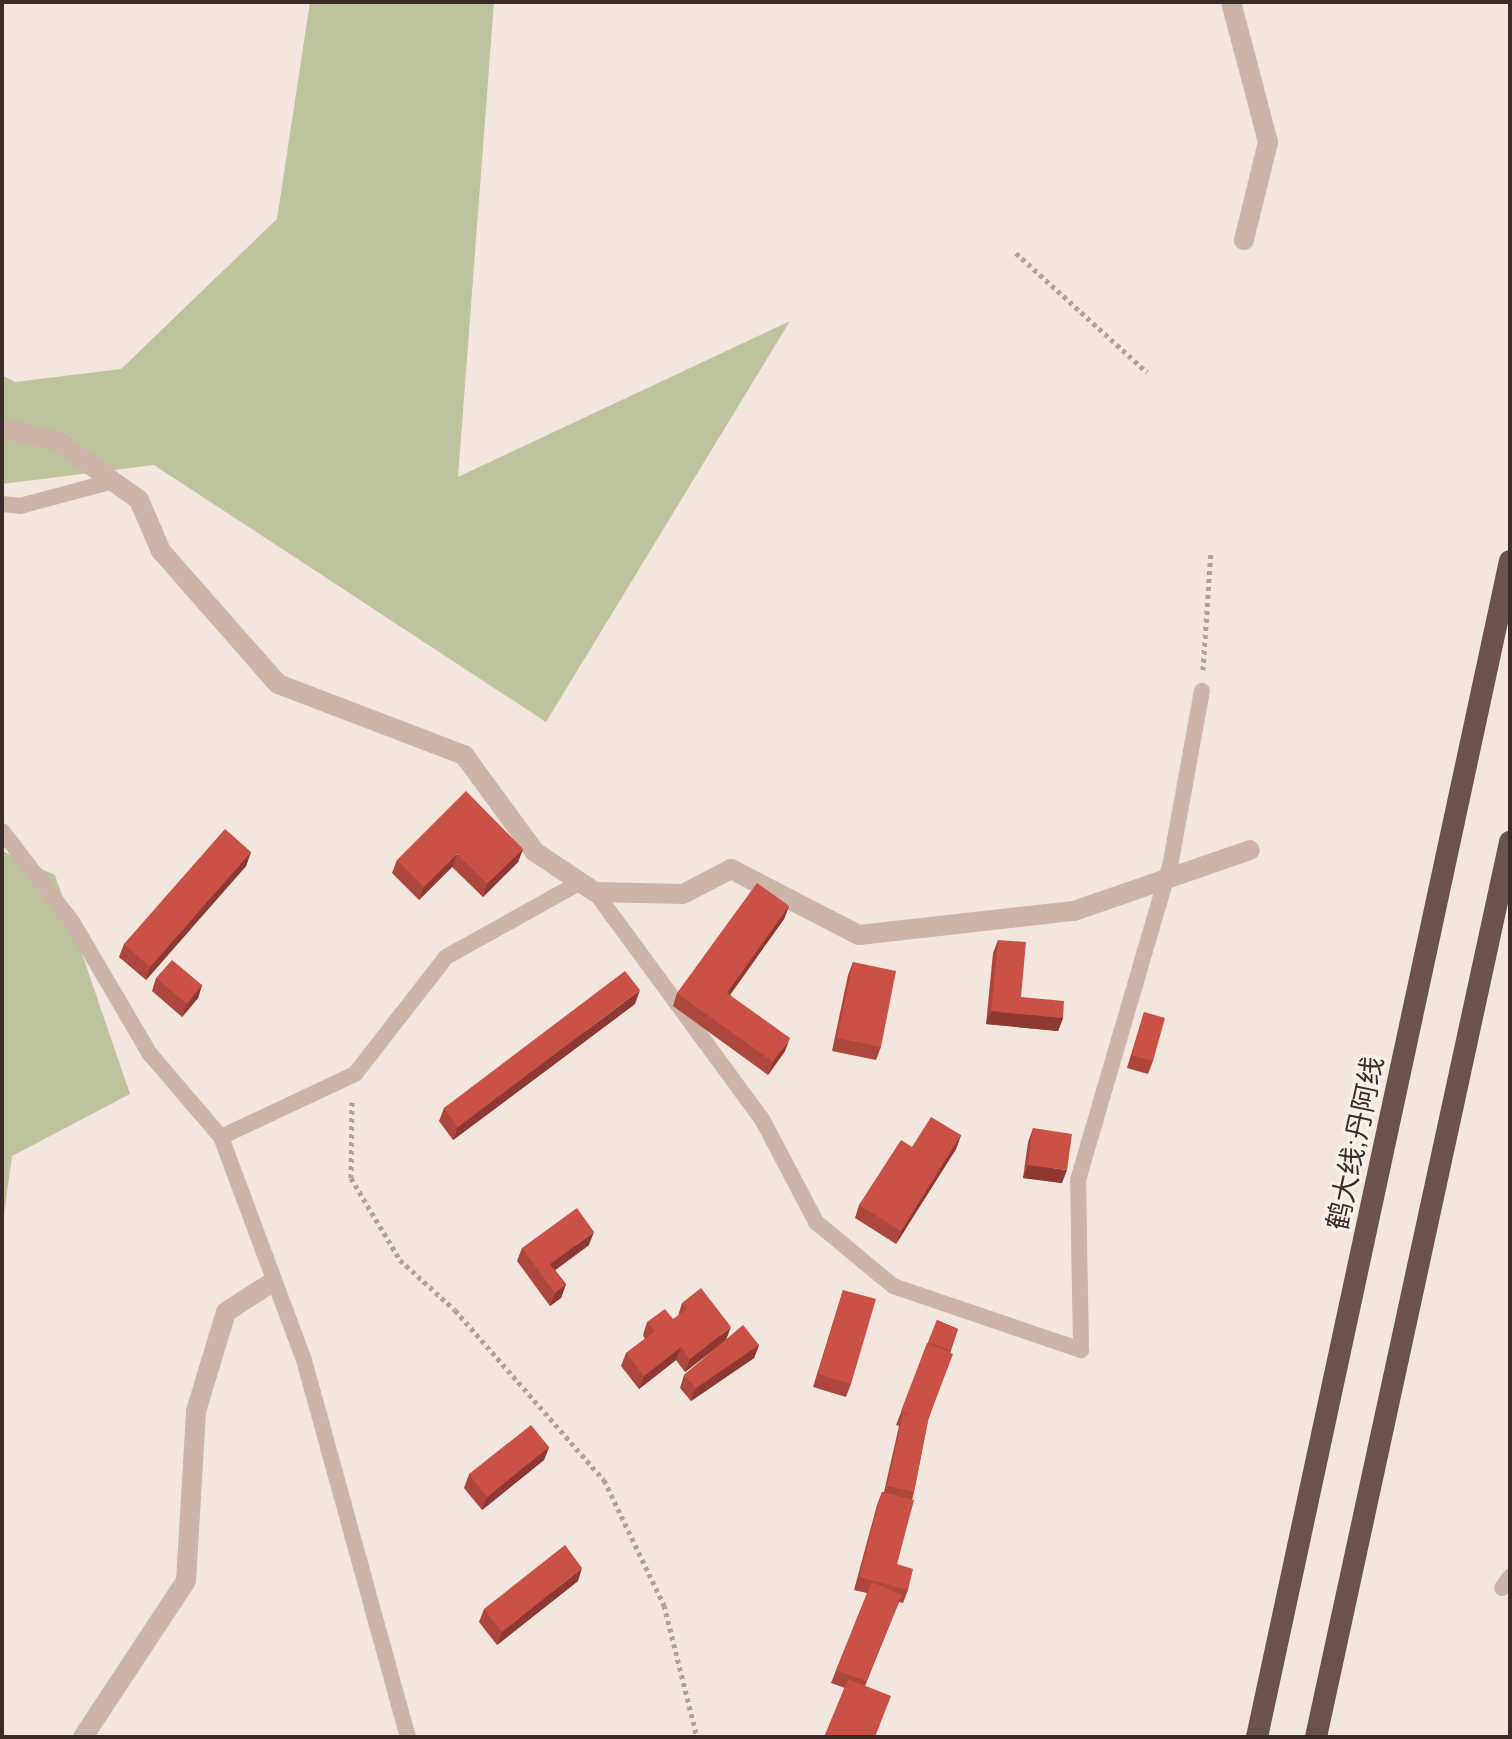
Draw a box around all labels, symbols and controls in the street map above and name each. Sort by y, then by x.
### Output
street label: 鹤大线;丹阿线 [1319,1053,1389,1233]

